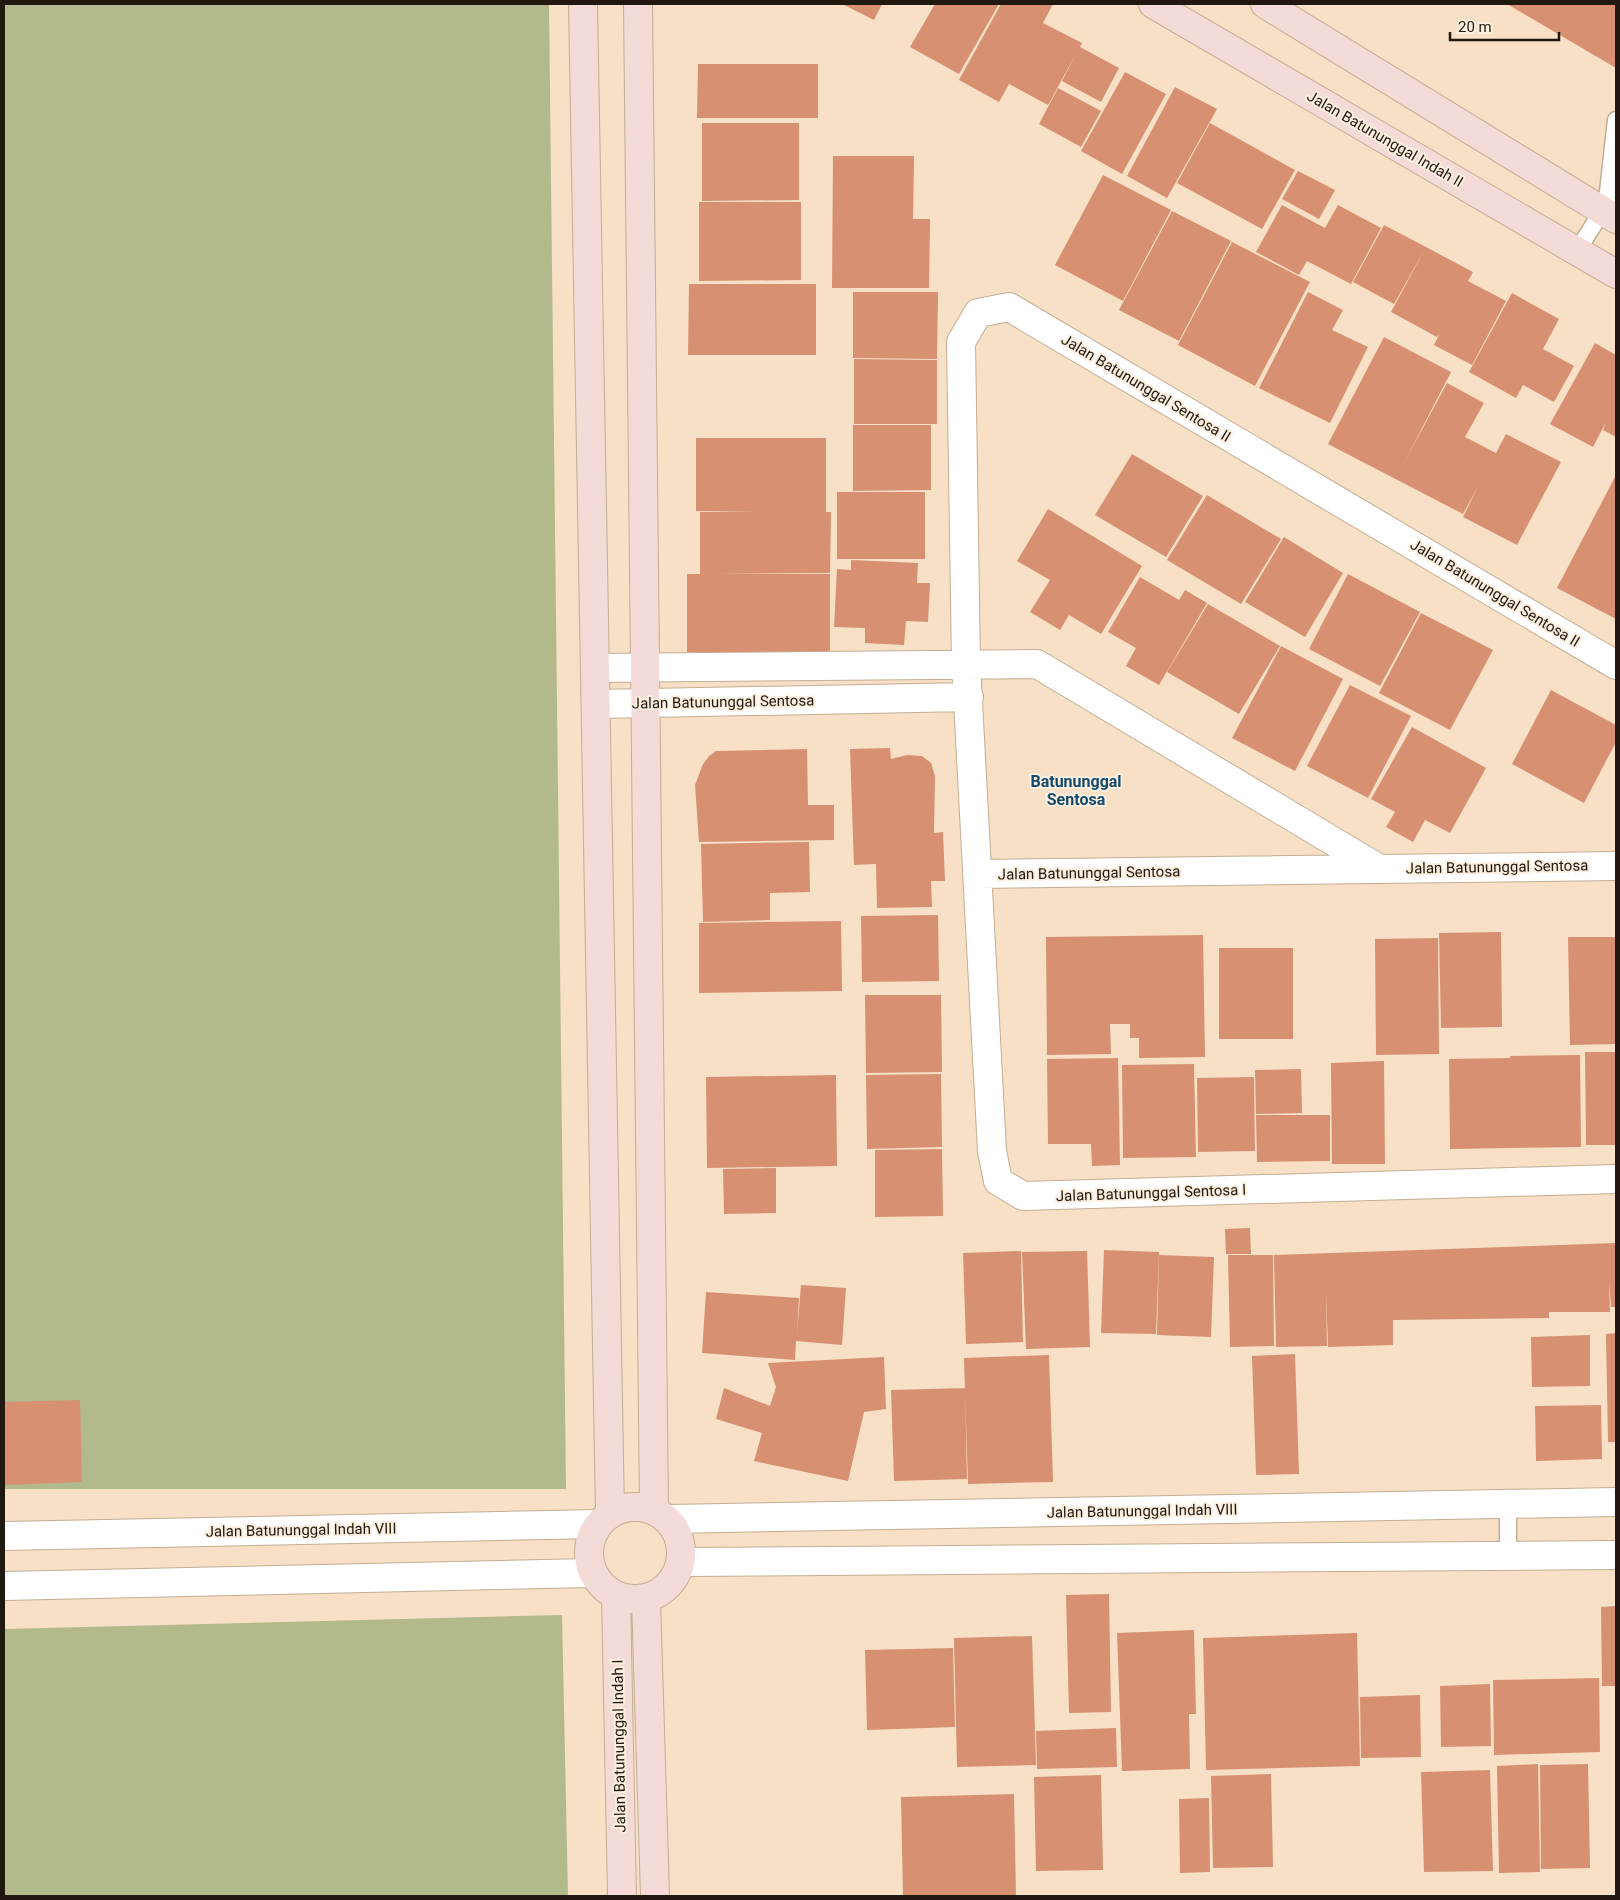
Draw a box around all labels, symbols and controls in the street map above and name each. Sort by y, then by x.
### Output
scale bar [1450,10,1559,42]
text: 20 m [1458,18,1492,36]
street label: Jalan Batununggal Indah II [1304,87,1466,191]
street label: Jalan Batununggal Sentosa II [1058,330,1234,446]
street label: Jalan Batununggal Sentosa II [1407,535,1583,651]
street label: Jalan Batununggal Sentosa [632,691,814,713]
district label: Batununggal Sentosa [1030,772,1122,809]
street label: Jalan Batununggal Sentosa [1406,856,1588,878]
street label: Jalan Batununggal Sentosa [998,862,1180,884]
street label: Jalan Batununggal Sentosa I [1056,1181,1246,1205]
street label: Jalan Batununggal Indah VIII [1046,1500,1238,1522]
street label: Jalan Batununggal Indah VIII [205,1519,397,1541]
street label: Jalan Batununggal Indah I [608,1659,630,1833]

